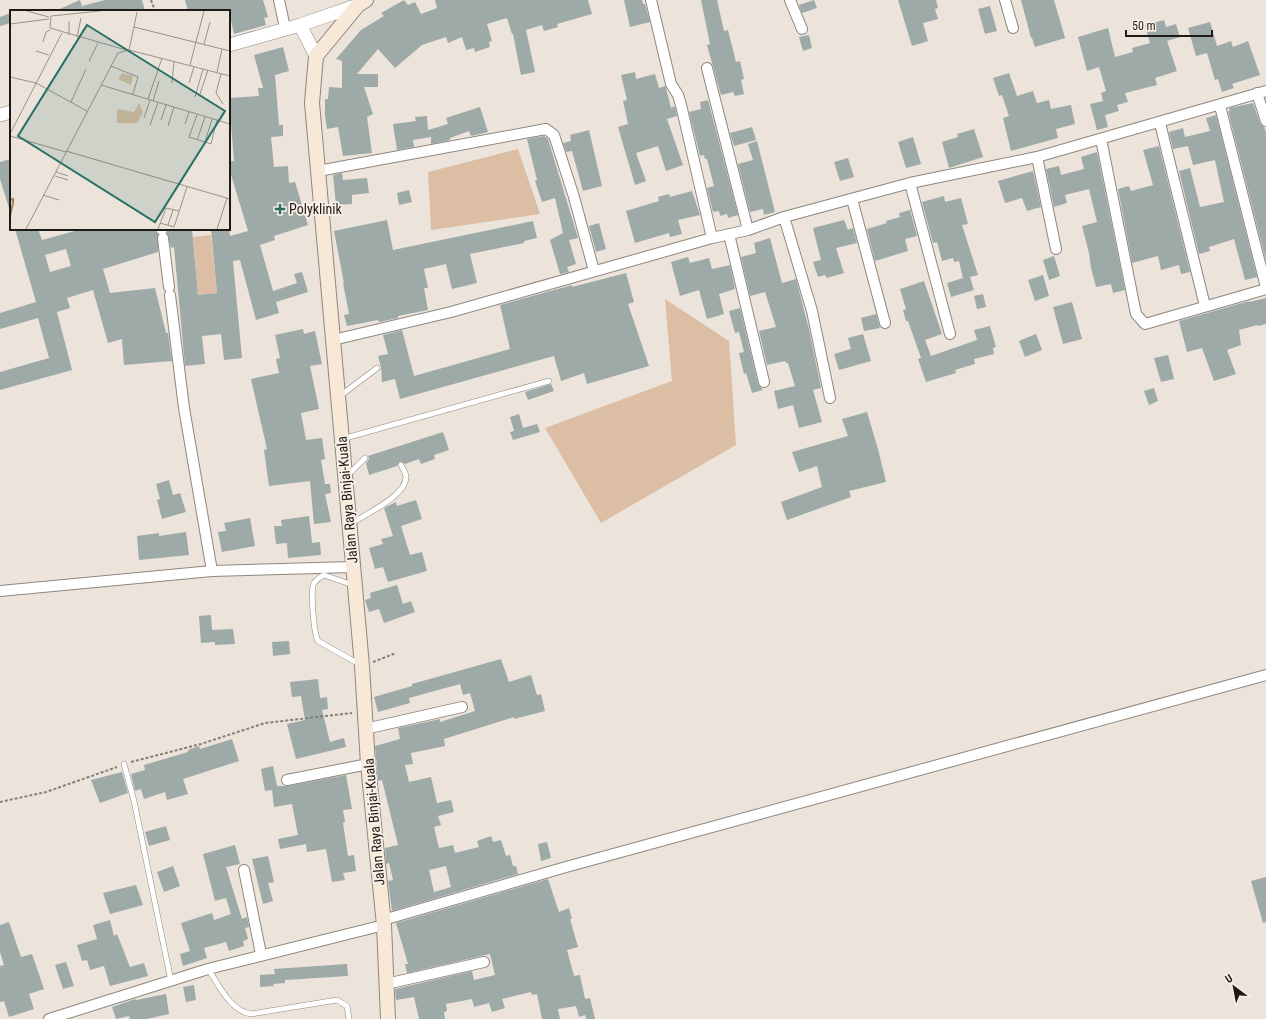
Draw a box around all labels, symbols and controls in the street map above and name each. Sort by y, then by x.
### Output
inset map [10,10,230,230]
scale bar [1126,12,1212,38]
text: 50 m [1132,19,1156,33]
place label: Polyklinik [289,201,342,217]
marker: Polyklinik [274,203,286,215]
street label: Jalan Raya Binjai-Kuala [333,435,361,565]
street label: Jalan Raya Binjai-Kuala [360,757,388,887]
north arrow [1214,967,1254,1007]
text: U [1223,972,1235,986]

